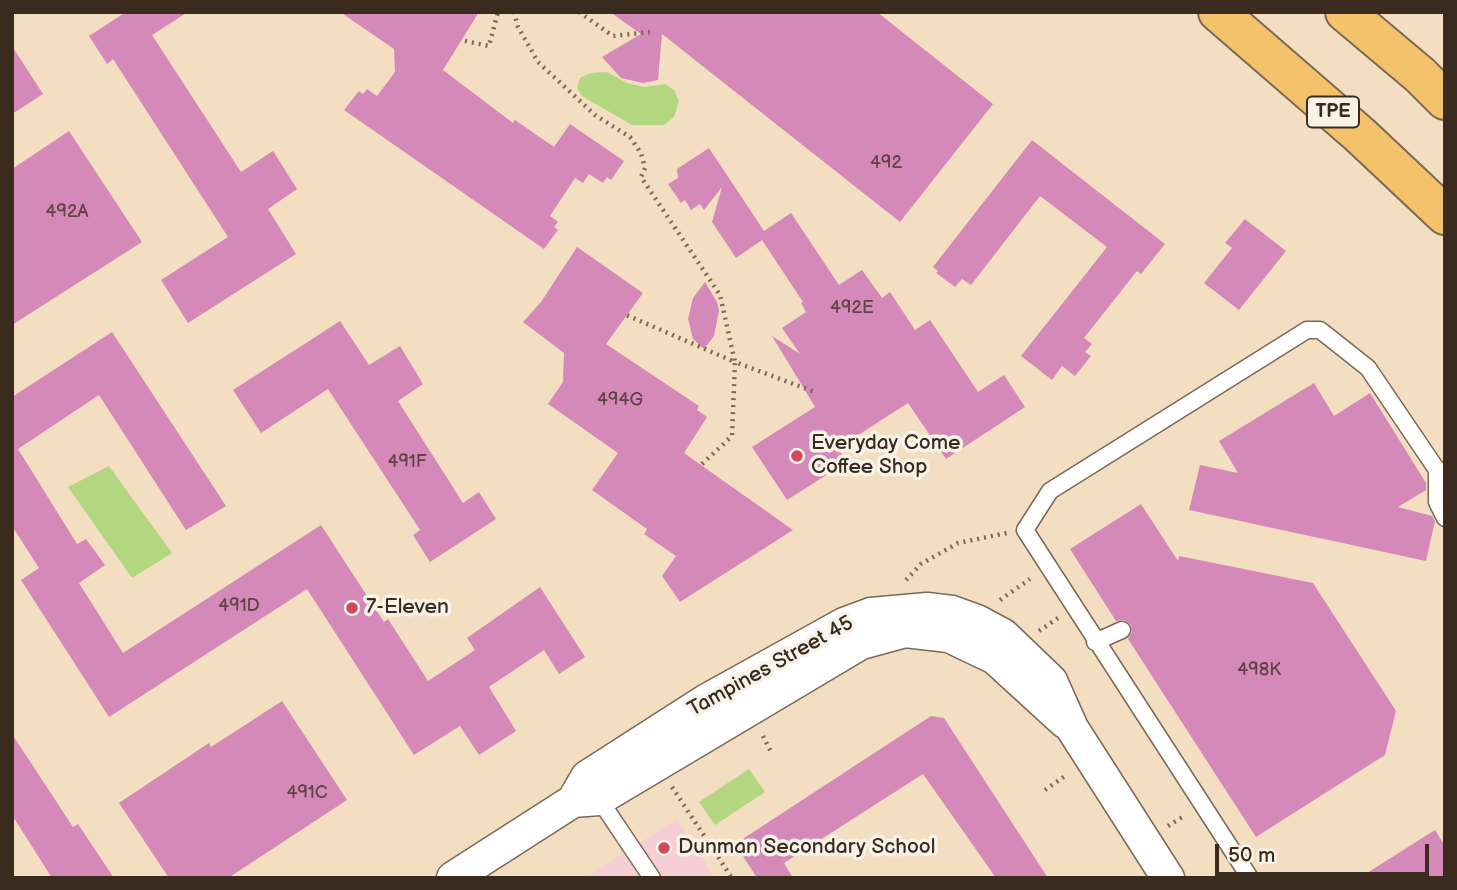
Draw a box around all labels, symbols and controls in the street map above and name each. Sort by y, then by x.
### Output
road number: TPE [1307,96,1359,128]
house number: 492 [870,152,902,174]
house number: 492A [45,201,89,223]
house number: 492E [830,297,874,319]
house number: 494G [597,389,643,411]
place label: Everyday Come Coffee Shop [811,431,960,481]
marker: Everyday Come Coffee Shop [789,448,805,464]
house number: 491F [387,451,427,473]
house number: 491D [218,595,260,617]
place label: 7-Eleven [366,595,449,621]
marker: 7-Eleven [344,600,360,616]
street label: Tampines Street 45 [684,611,858,723]
house number: 498K [1237,659,1281,681]
house number: 491C [286,782,328,804]
scale bar [1219,830,1432,874]
place label: Dunman Secondary School [678,835,935,861]
marker: Dunman Secondary School [656,840,672,856]
text: 50 m [1228,843,1275,868]

